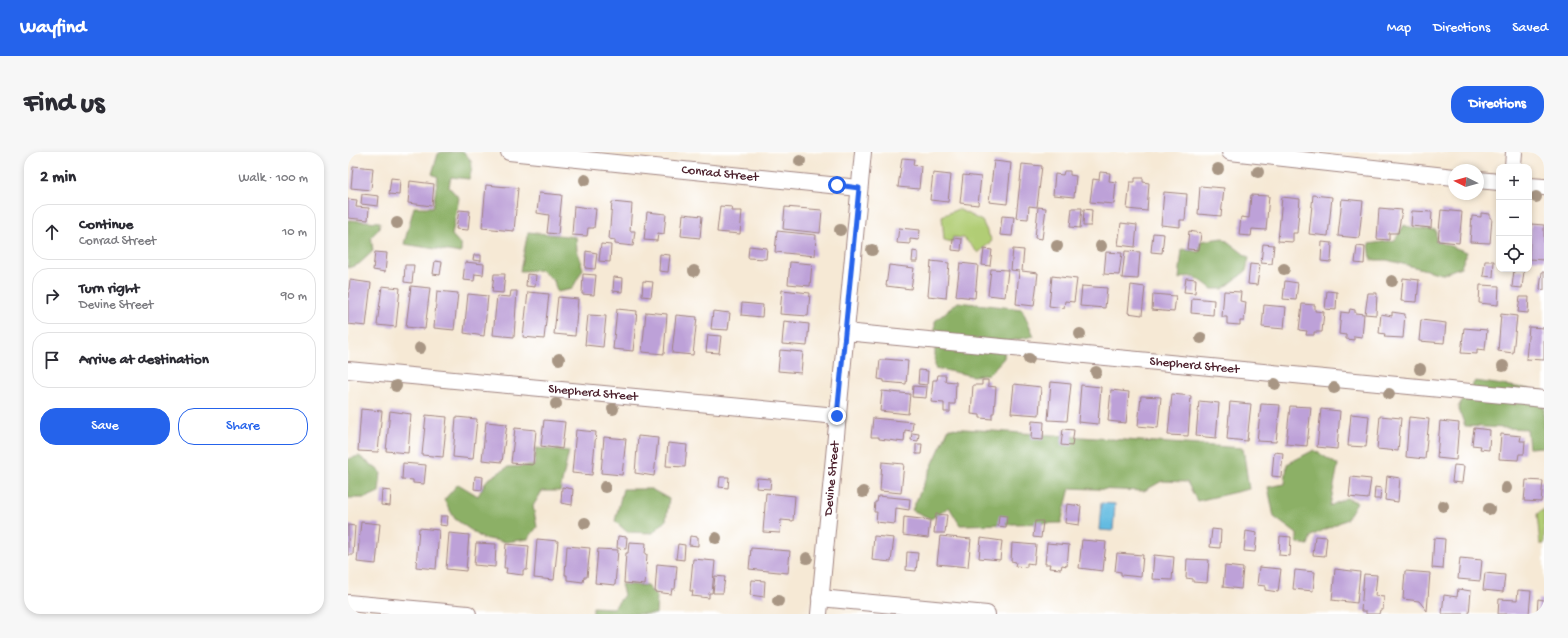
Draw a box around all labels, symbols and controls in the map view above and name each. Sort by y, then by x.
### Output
text: Wayfind [20,17,86,40]
text: Map [1387,20,1411,37]
text: Directions [1433,20,1490,37]
text: Saved [1512,20,1548,37]
button: Directions [1451,86,1544,123]
text: Find us [24,88,104,121]
street label: Conrad Street [681,162,761,185]
north arrow [1448,164,1484,200]
map controls [1496,164,1532,272]
button: + [1496,164,1532,200]
text: 2 min [40,168,76,188]
text: Walk · 100 m [239,171,308,186]
route start [828,176,846,194]
button: − [1496,200,1532,236]
text: Continue [79,216,133,234]
icon: ahead [41,221,63,243]
text: 10 m [282,225,307,240]
text: Conrad Street [79,234,156,249]
button: locate [1496,236,1532,272]
text: Turn right [79,280,139,298]
icon: right [41,285,63,307]
text: 90 m [281,289,307,304]
text: Devine Street [79,298,153,313]
icon: arrive [41,349,63,371]
text: Arrive at destination [79,351,209,369]
street label: Shepherd Street [1149,354,1242,377]
street label: Shepherd Street [547,381,640,405]
route end [828,407,846,425]
button: Save [40,408,170,445]
button: Share [178,408,308,445]
street label: Devine Street [821,439,843,517]

